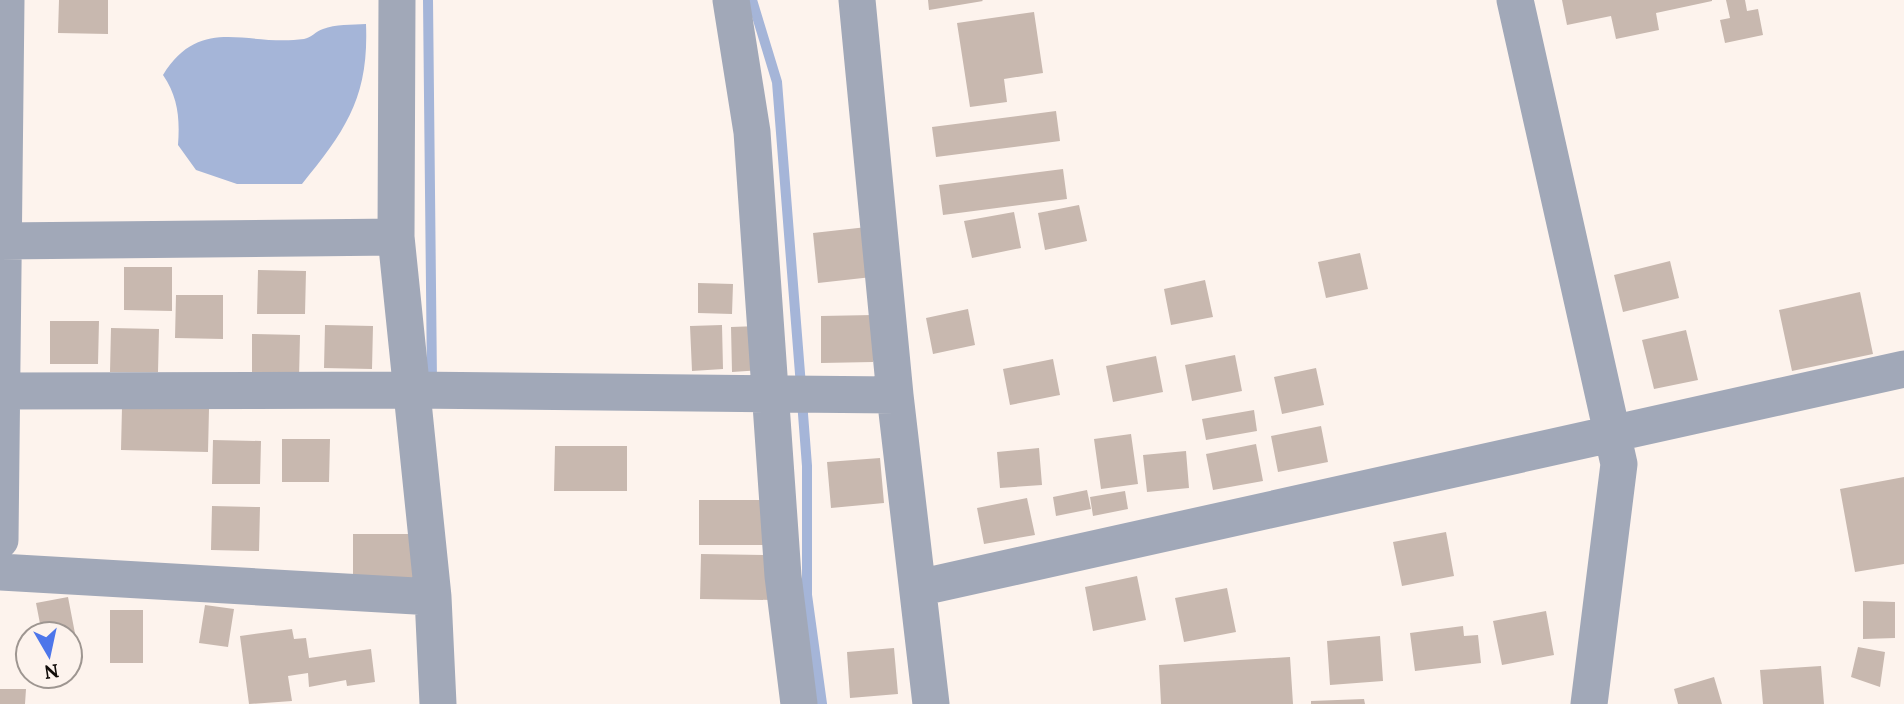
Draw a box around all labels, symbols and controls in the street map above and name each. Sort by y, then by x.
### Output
north arrow [14,620,84,690]
text: N [42,659,61,685]

